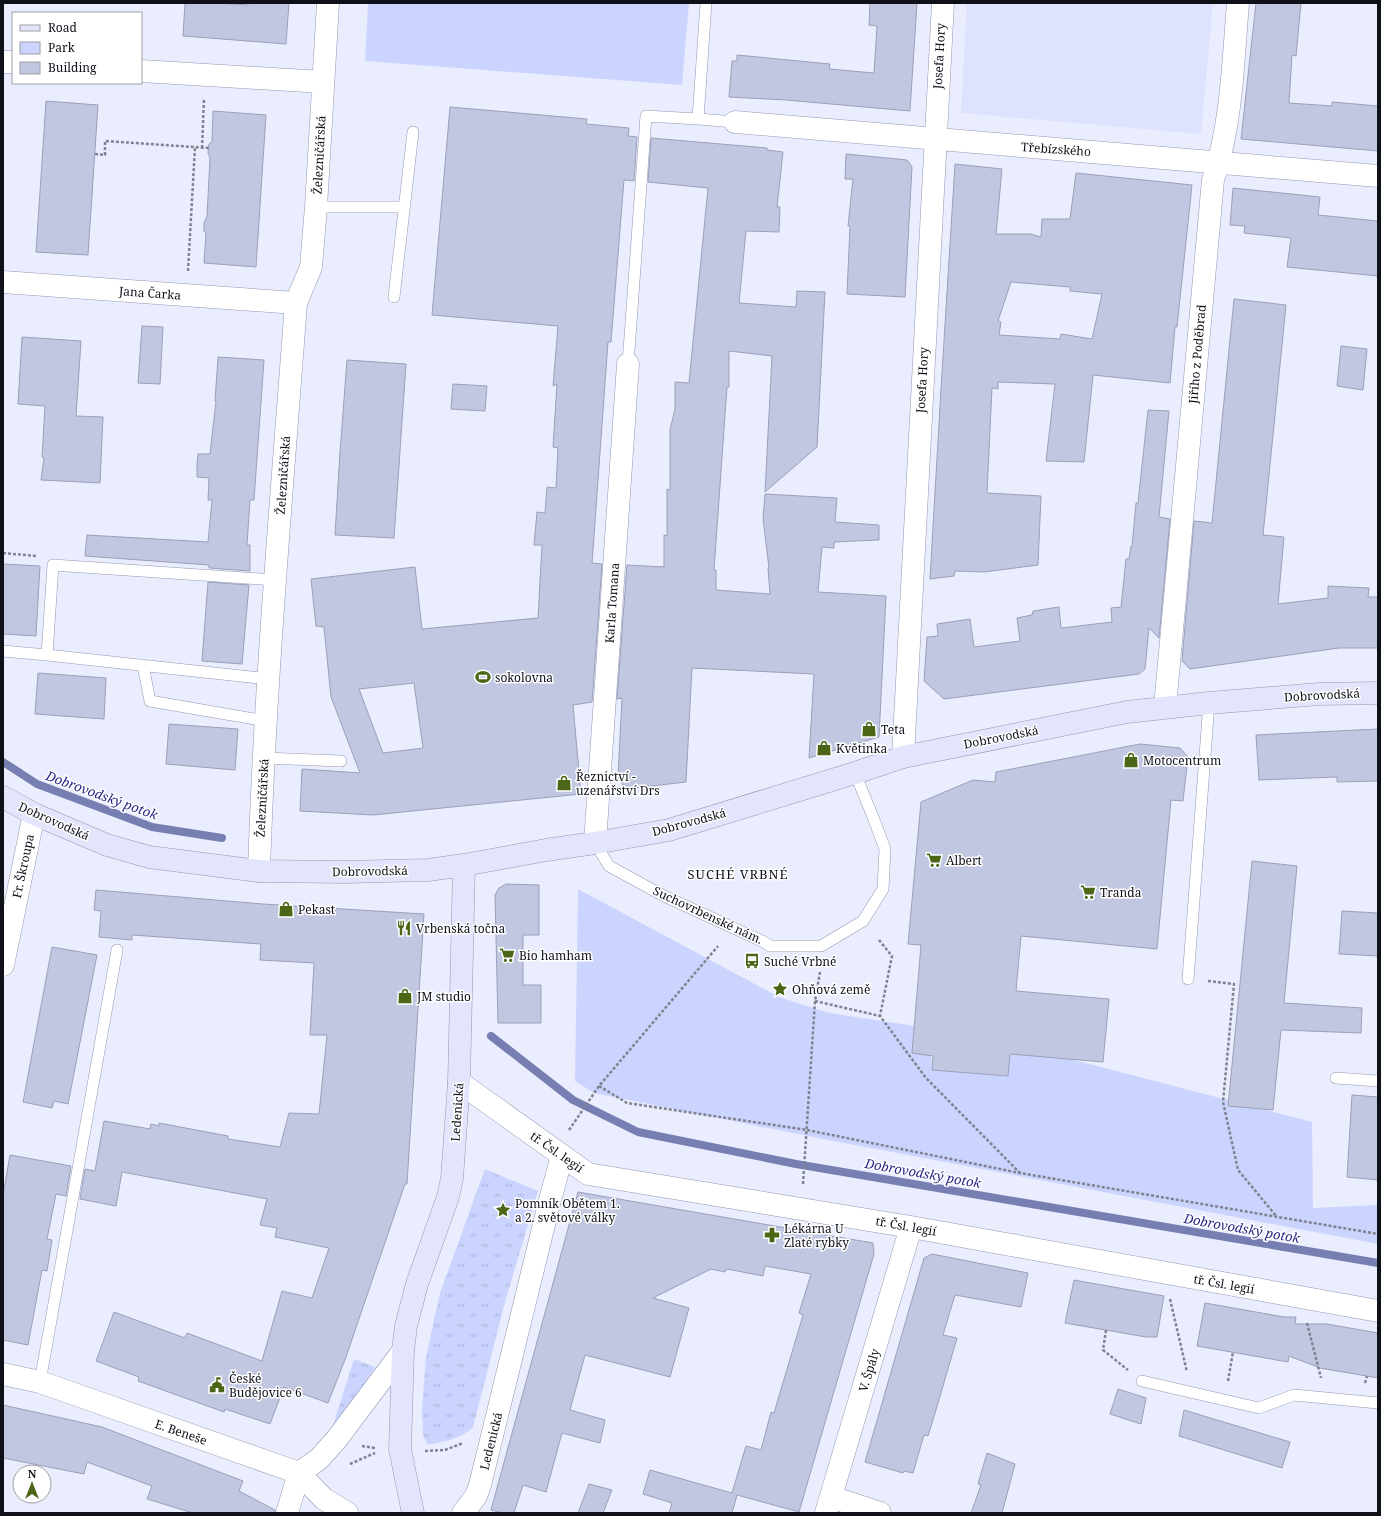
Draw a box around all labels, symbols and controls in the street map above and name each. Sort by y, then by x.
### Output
legend [12,12,142,84]
text: Road [48,19,78,36]
street label: Josefa Hory [929,22,949,91]
text: Park [48,39,76,56]
text: Building [48,59,97,76]
street label: Železničářská [308,115,330,195]
street label: Třebízského [1021,138,1092,160]
street label: Jana Čarka [117,282,182,304]
street label: Jiřího z Poděbrad [1184,303,1210,405]
street label: Josefa Hory [912,346,932,415]
street label: Železničářská [272,435,294,515]
street label: Karla Tomana [601,562,623,644]
sports icon: sokolovna [474,668,492,686]
place label: sokolovna [495,669,553,686]
street label: Dobrovodská [1284,685,1361,705]
shop icon: Teta [860,720,878,738]
place label: Teta [881,721,905,738]
street label: Dobrovodská [962,721,1040,753]
shop icon: Květinka [815,739,833,757]
place label: Květinka [836,740,888,757]
shop icon: Motocentrum [1122,751,1140,769]
place label: Motocentrum [1143,752,1221,769]
street label: Železničářská [251,758,273,838]
water label: Dobrovodský potok [43,766,161,824]
place label: Řeznictví - uzenářství Drs [576,768,660,799]
shop icon: Řeznictví - uzenářství Drs [555,774,573,792]
street label: Dobrovodská [16,798,92,844]
street label: Dobrovodská [650,804,728,840]
street label: Fr. Škroupa [8,832,38,900]
supermarket icon: Albert [925,851,943,869]
place label: Albert [946,852,982,869]
street label: Dobrovodská [332,862,408,880]
district label: SUCHÉ VRBNÉ [688,865,789,883]
street label: Suchovrbenské nám. [650,882,766,948]
supermarket icon: Tranda [1079,883,1097,901]
place label: Tranda [1100,884,1142,901]
shop icon: Pekast [277,900,295,918]
place label: Pekast [298,901,335,918]
restaurant icon: Vrbenská točna [395,919,413,937]
place label: Vrbenská točna [416,920,505,937]
supermarket icon: Bio hamham [498,946,516,964]
place label: Bio hamham [519,947,592,964]
bus stop icon: Suché Vrbné [743,952,761,970]
place label: Suché Vrbné [764,953,837,970]
place icon: Ohňová země [771,980,789,998]
place label: Ohňová země [792,981,870,998]
shop icon: JM studio [396,987,414,1005]
place label: JM studio [416,988,471,1005]
street label: Ledenická [446,1082,468,1142]
street label: tř. Čsl. legií [527,1127,587,1177]
water label: Dobrovodský potok [862,1154,983,1192]
place label: Pomník Obětem 1. a 2. světové války [515,1195,620,1226]
place icon: Pomník Obětem 1. a 2. světové války [494,1201,512,1219]
water label: Dobrovodský potok [1181,1209,1302,1247]
street label: tř. Čsl. legií [874,1212,938,1240]
place label: Lékárna U Zlaté rybky [784,1220,849,1251]
pharmacy icon: Lékárna U Zlaté rybky [763,1226,781,1244]
street label: tř. Čsl. legií [1192,1270,1256,1298]
street label: V. Špály [854,1346,884,1394]
place label: České Budějovice 6 [229,1370,302,1401]
public building icon: České Budějovice 6 [208,1376,226,1394]
street label: Ledenická [476,1410,506,1472]
street label: E. Beneše [153,1415,209,1449]
north arrow [12,1464,52,1504]
text: N [28,1466,37,1481]

